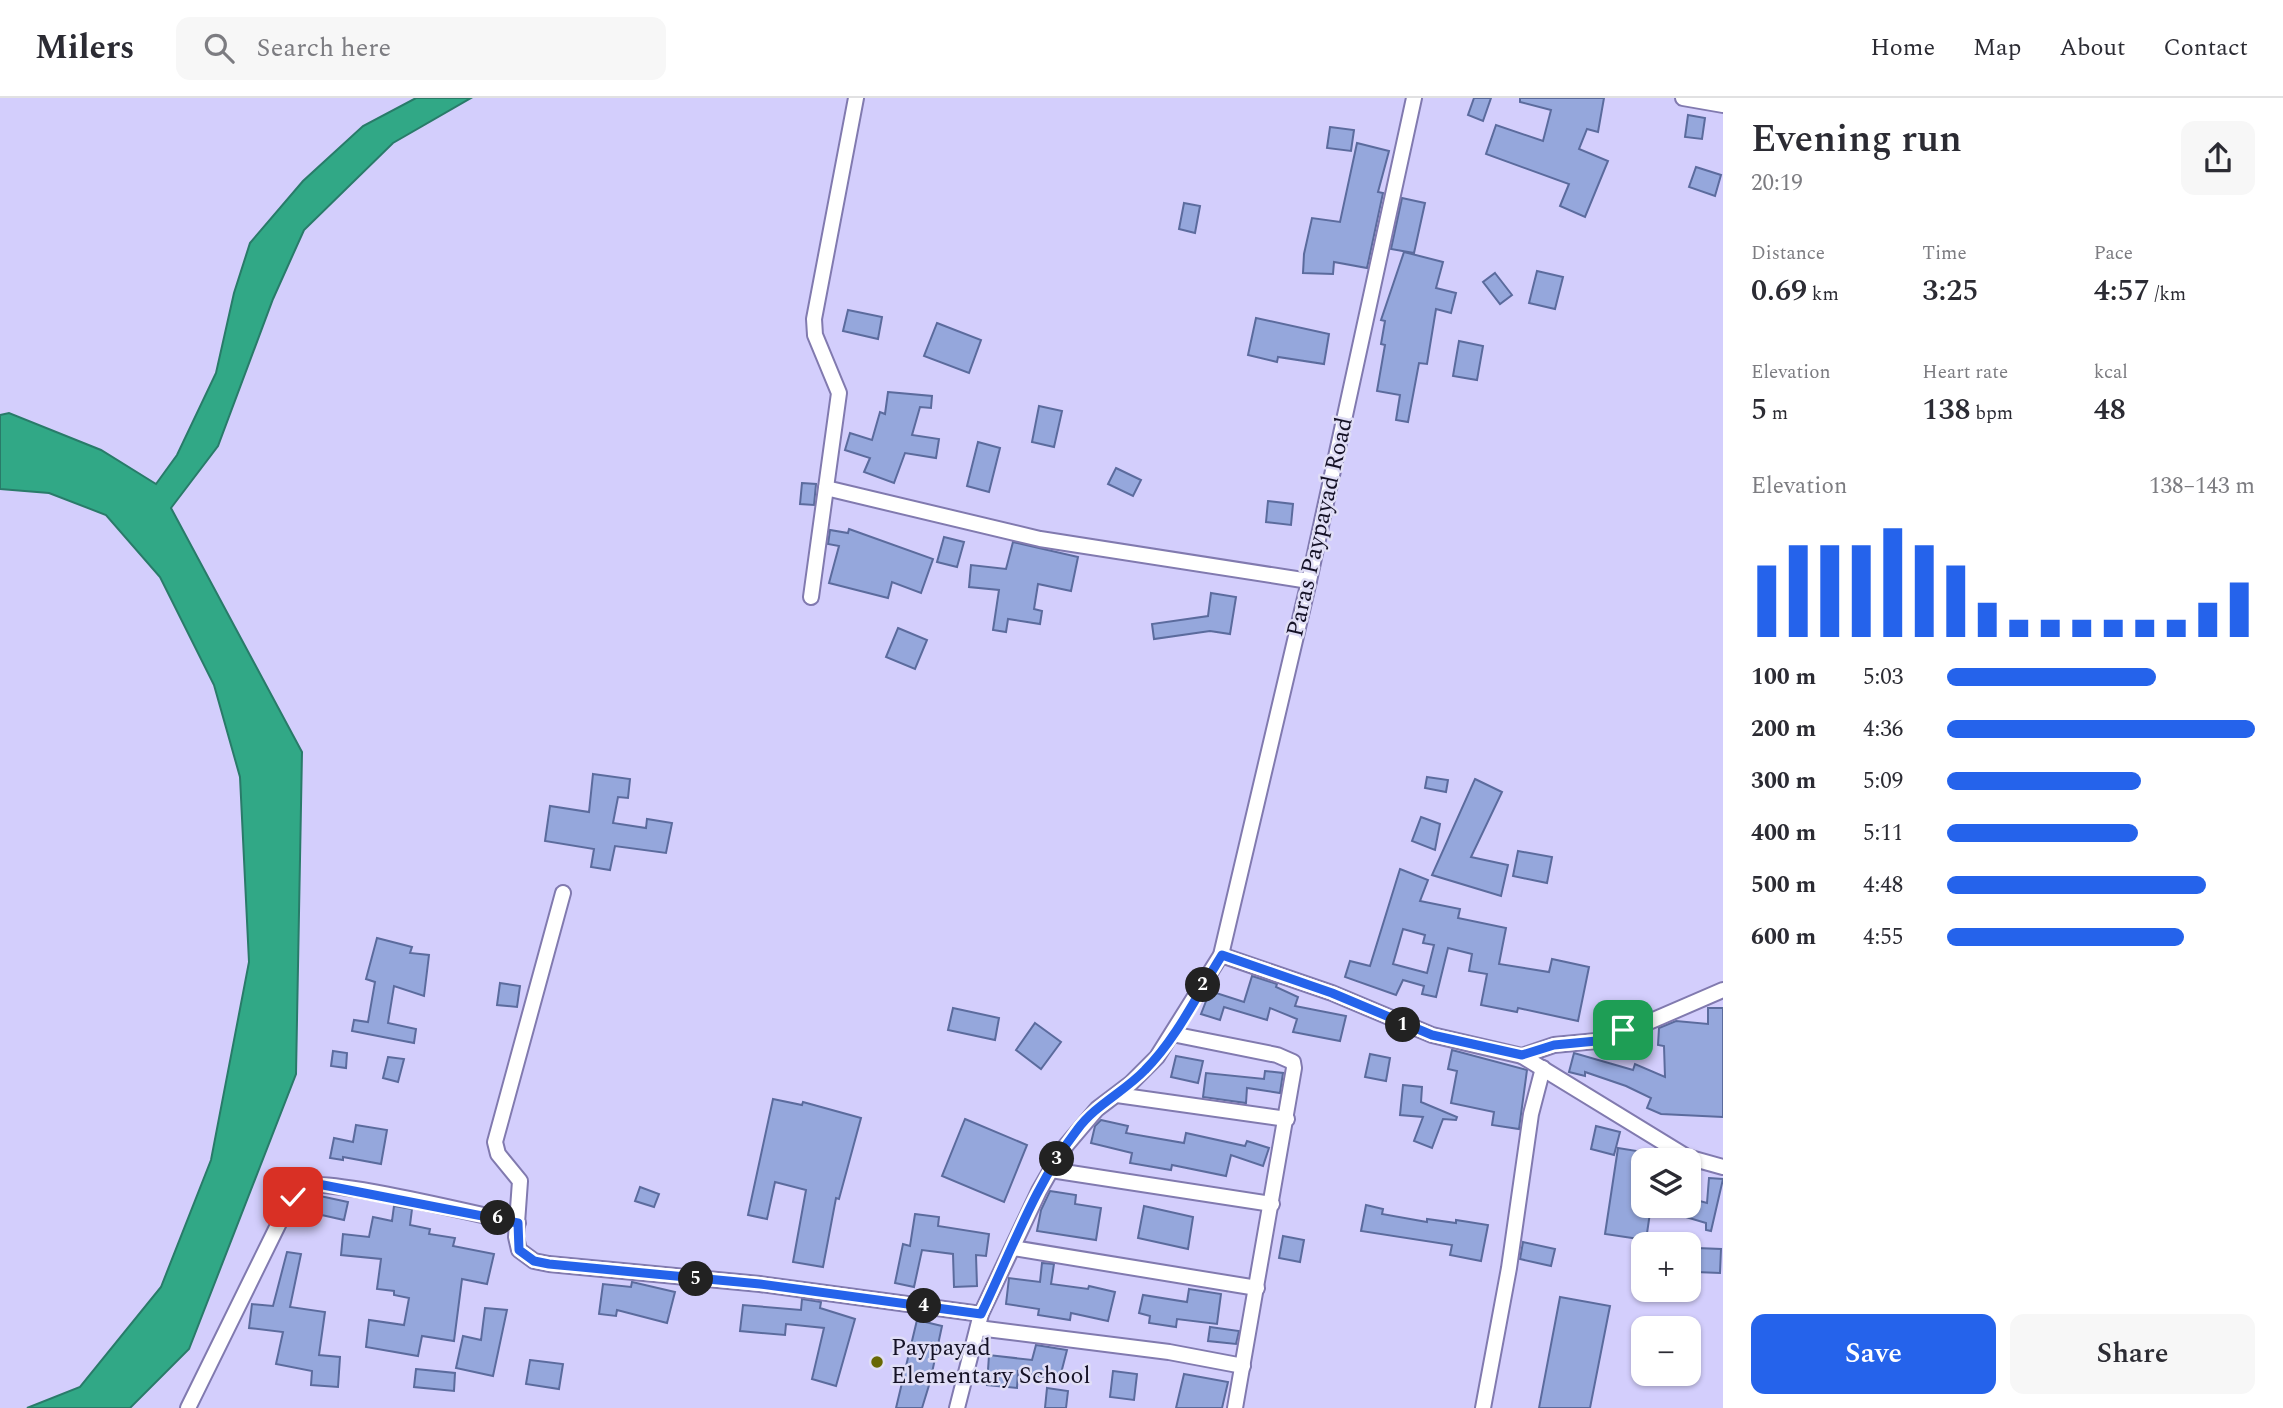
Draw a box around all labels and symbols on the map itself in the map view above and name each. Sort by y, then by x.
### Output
street label: Paras Paypayad Road [1277,414,1363,640]
pin: 2 [1186,968,1220,1002]
pin [1593,1000,1653,1060]
pin: 1 [1386,1007,1420,1042]
pin: 3 [1040,1142,1074,1176]
pin [263,1167,323,1227]
pin: 6 [480,1200,516,1236]
pin: 5 [678,1262,714,1296]
pin: 4 [906,1288,942,1324]
place label: Paypayad Elementary School [891,1330,1091,1394]
marker: Paypayad Elementary School [869,1354,885,1370]

